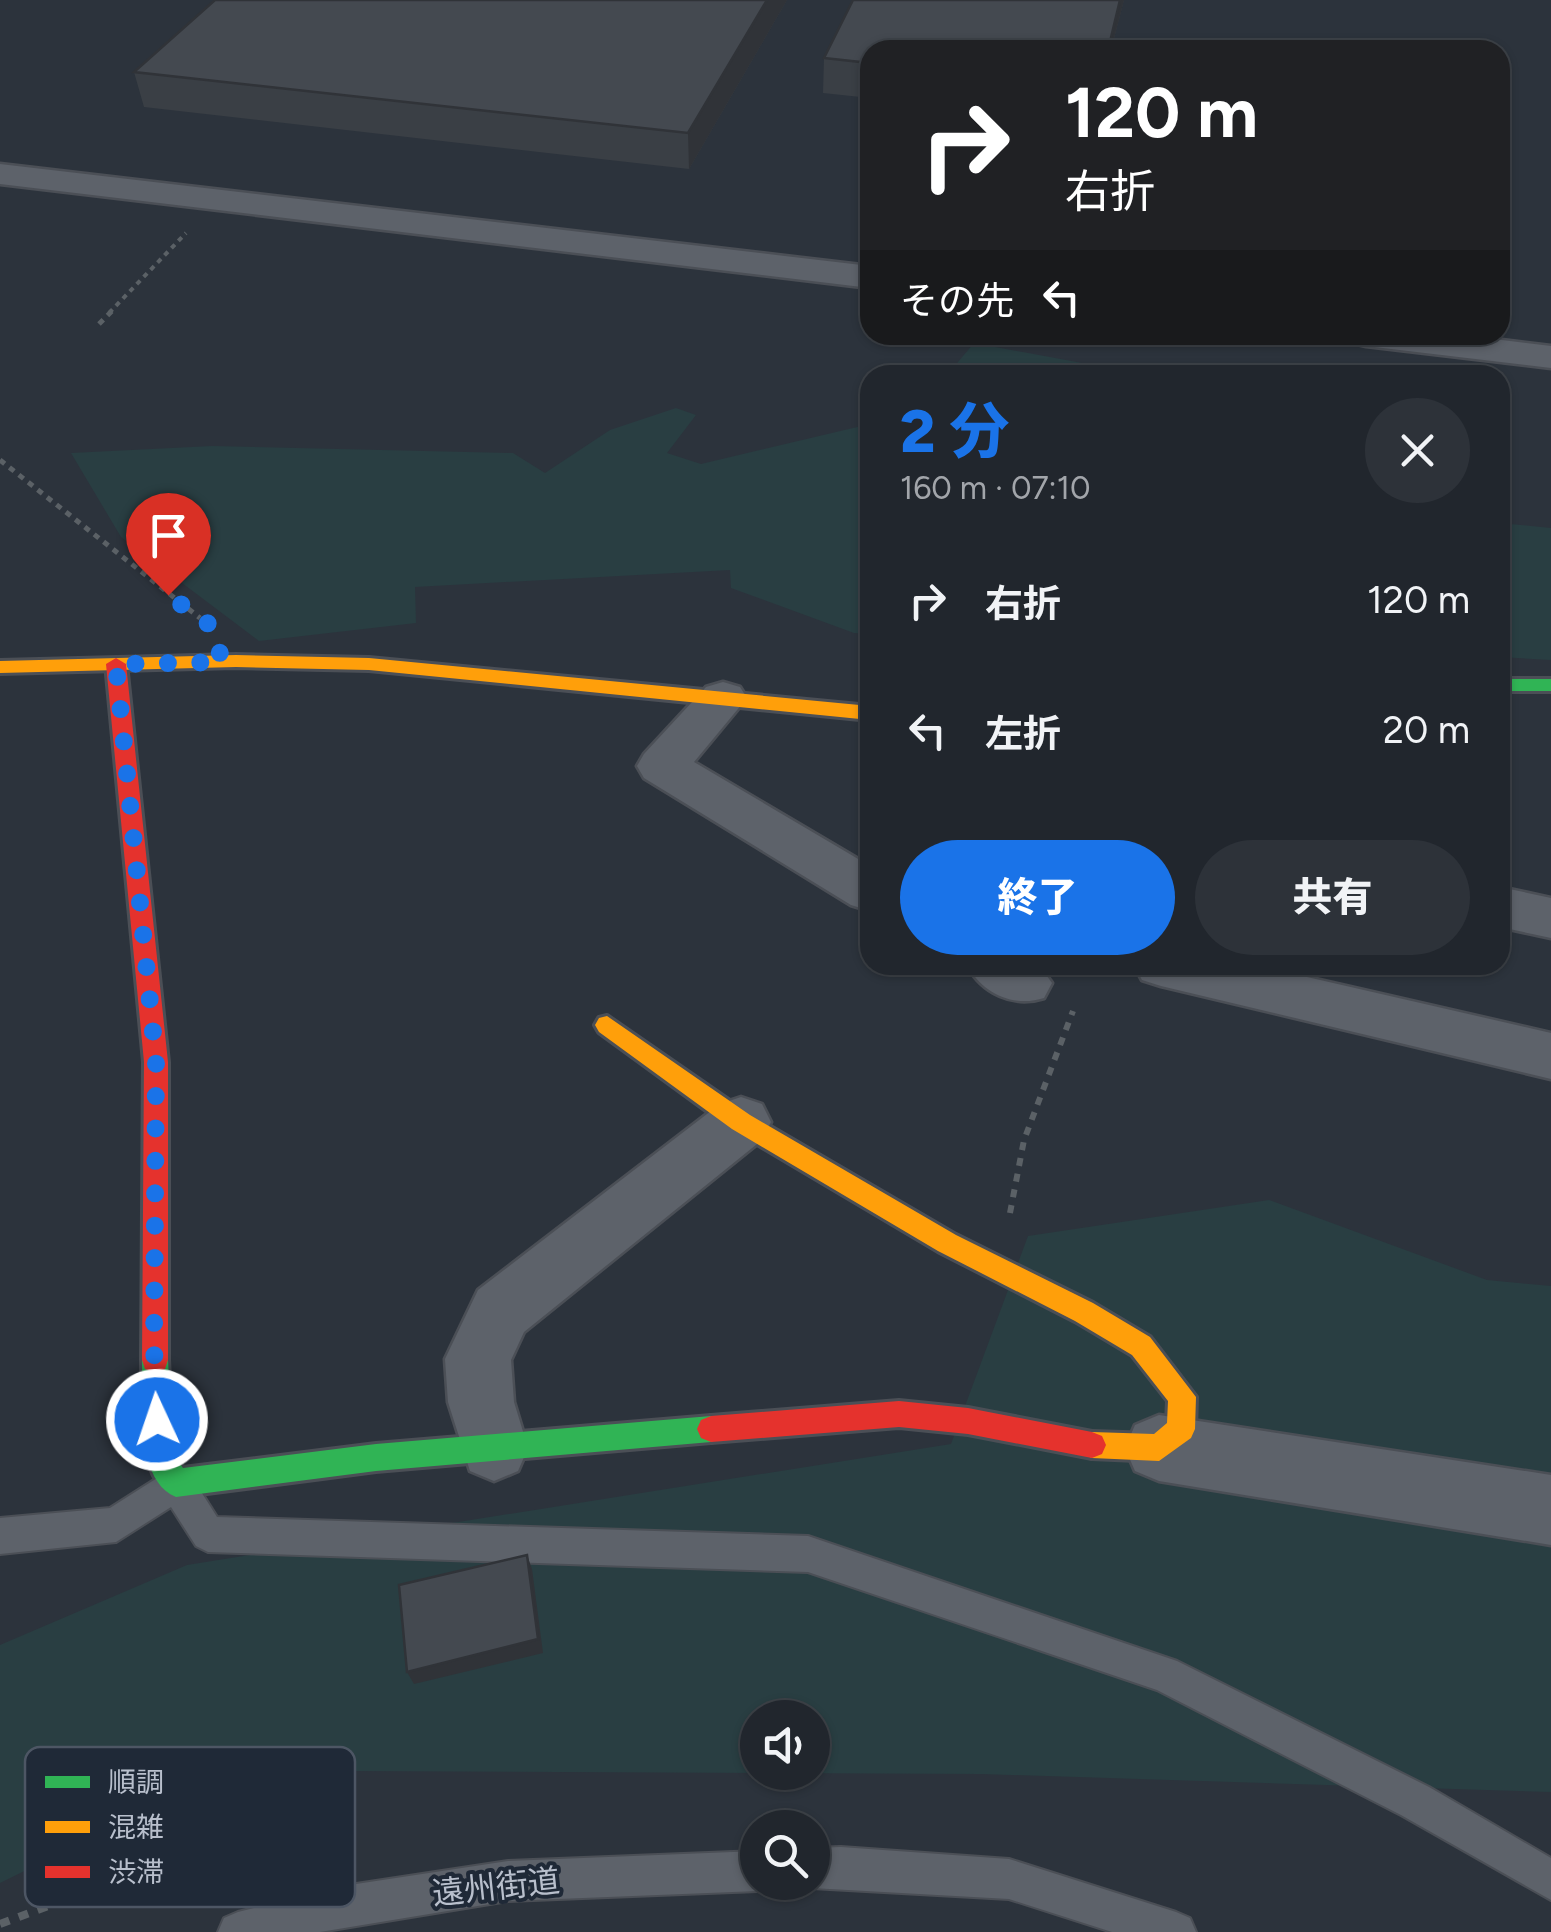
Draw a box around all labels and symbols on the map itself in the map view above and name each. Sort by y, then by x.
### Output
pin [126,493,211,596]
position arrow [105,1368,209,1472]
legend [25,1747,355,1907]
text: 順調 [108,1765,164,1799]
text: 混雑 [108,1810,164,1844]
text: 渋滞 [108,1855,164,1889]
street label: 遠州街道 [430,1861,562,1913]

